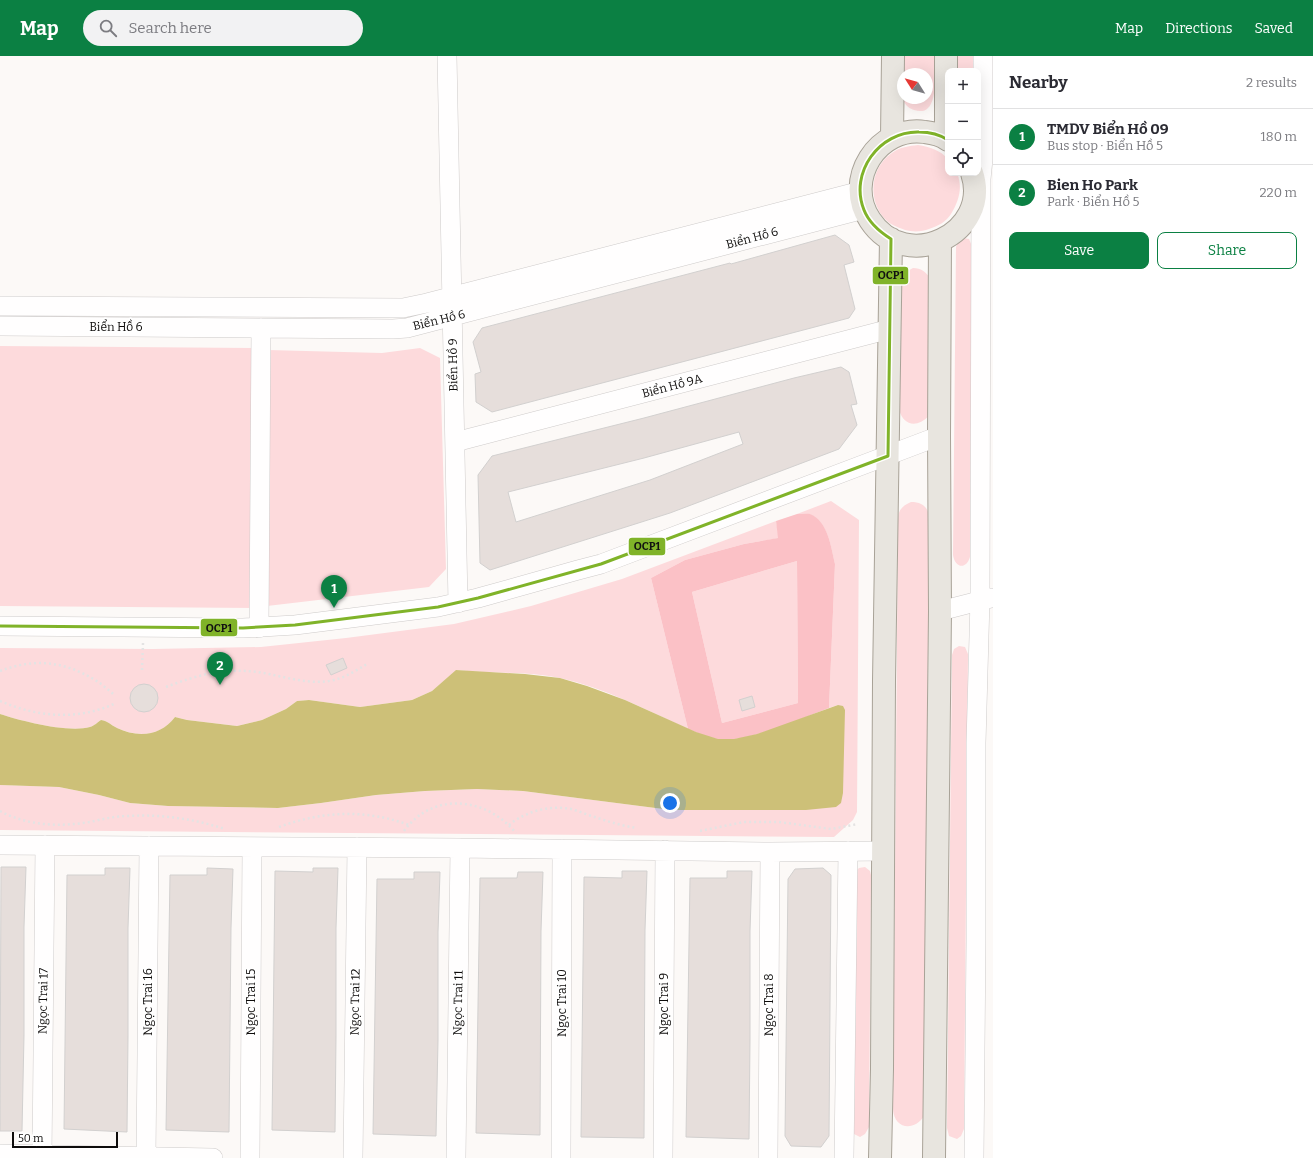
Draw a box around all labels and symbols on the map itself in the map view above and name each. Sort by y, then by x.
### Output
north arrow [897,68,933,104]
street label: Biển Hồ 6 [724,223,780,252]
line badge: OCP1 [872,266,909,285]
text: OCP1 [878,269,904,282]
street label: Biển Hồ 6 [411,306,467,333]
street label: Biển Hồ 6 [89,319,143,334]
street label: Biển Hồ 9 [445,338,460,392]
street label: Biển Hồ 9A [640,370,704,401]
line badge: OCP1 [628,537,666,556]
text: OCP1 [634,540,660,553]
pin: 1 [321,575,347,608]
line badge: OCP1 [200,618,238,637]
text: OCP1 [206,622,232,635]
pin: 2 [207,652,233,685]
your location [660,793,680,813]
street label: Ngọc Trai 17 [35,968,51,1034]
street label: Ngọc Trai 16 [141,968,155,1036]
street label: Ngọc Trai 12 [347,968,363,1036]
street label: Ngọc Trai 15 [244,969,258,1035]
street label: Ngọc Trai 10 [555,969,569,1037]
street label: Ngọc Trai 11 [450,970,466,1036]
street label: Ngọc Trai 9 [657,973,671,1035]
street label: Ngọc Trai 8 [762,974,776,1036]
scale bar [12,1130,118,1149]

